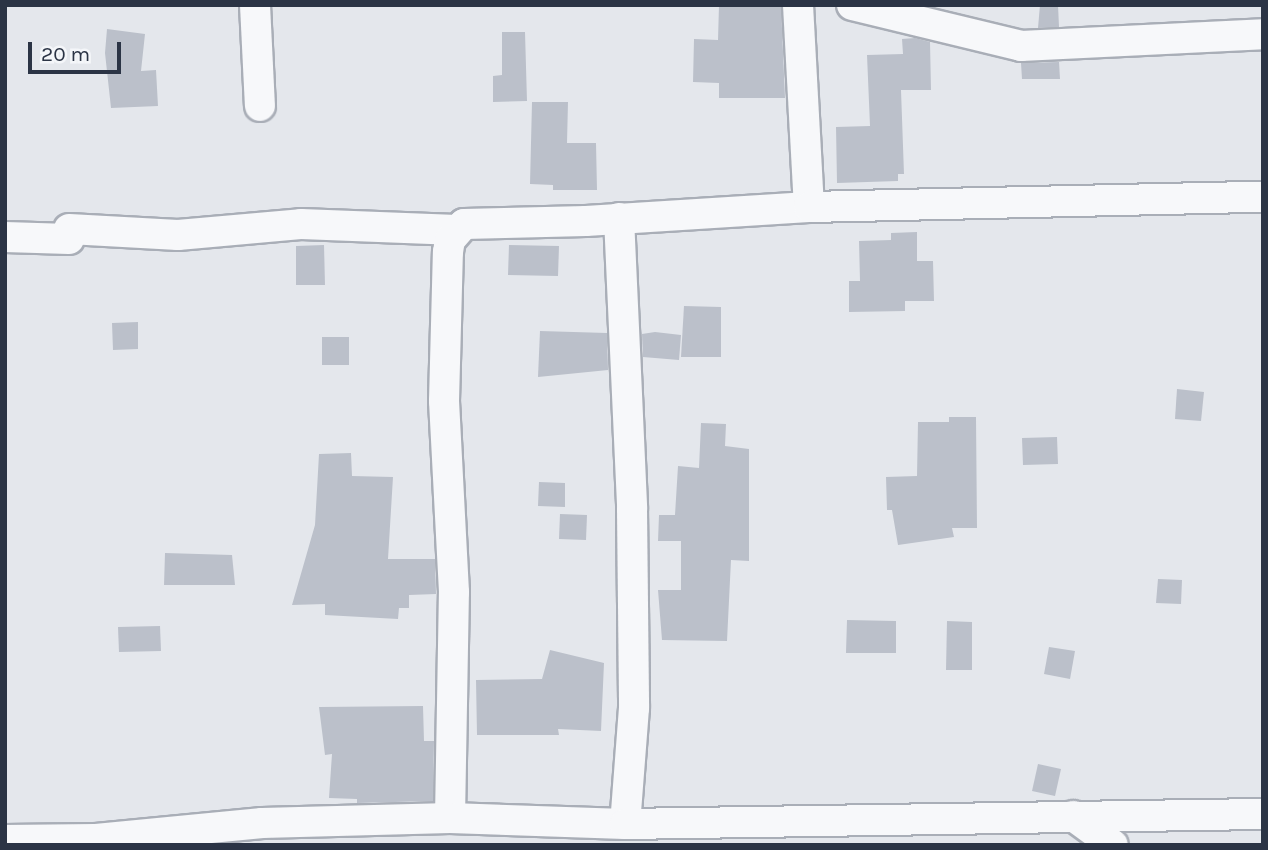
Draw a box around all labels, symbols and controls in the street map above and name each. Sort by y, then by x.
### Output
scale bar [32,28,124,72]
text: 20 m [41,42,90,66]

